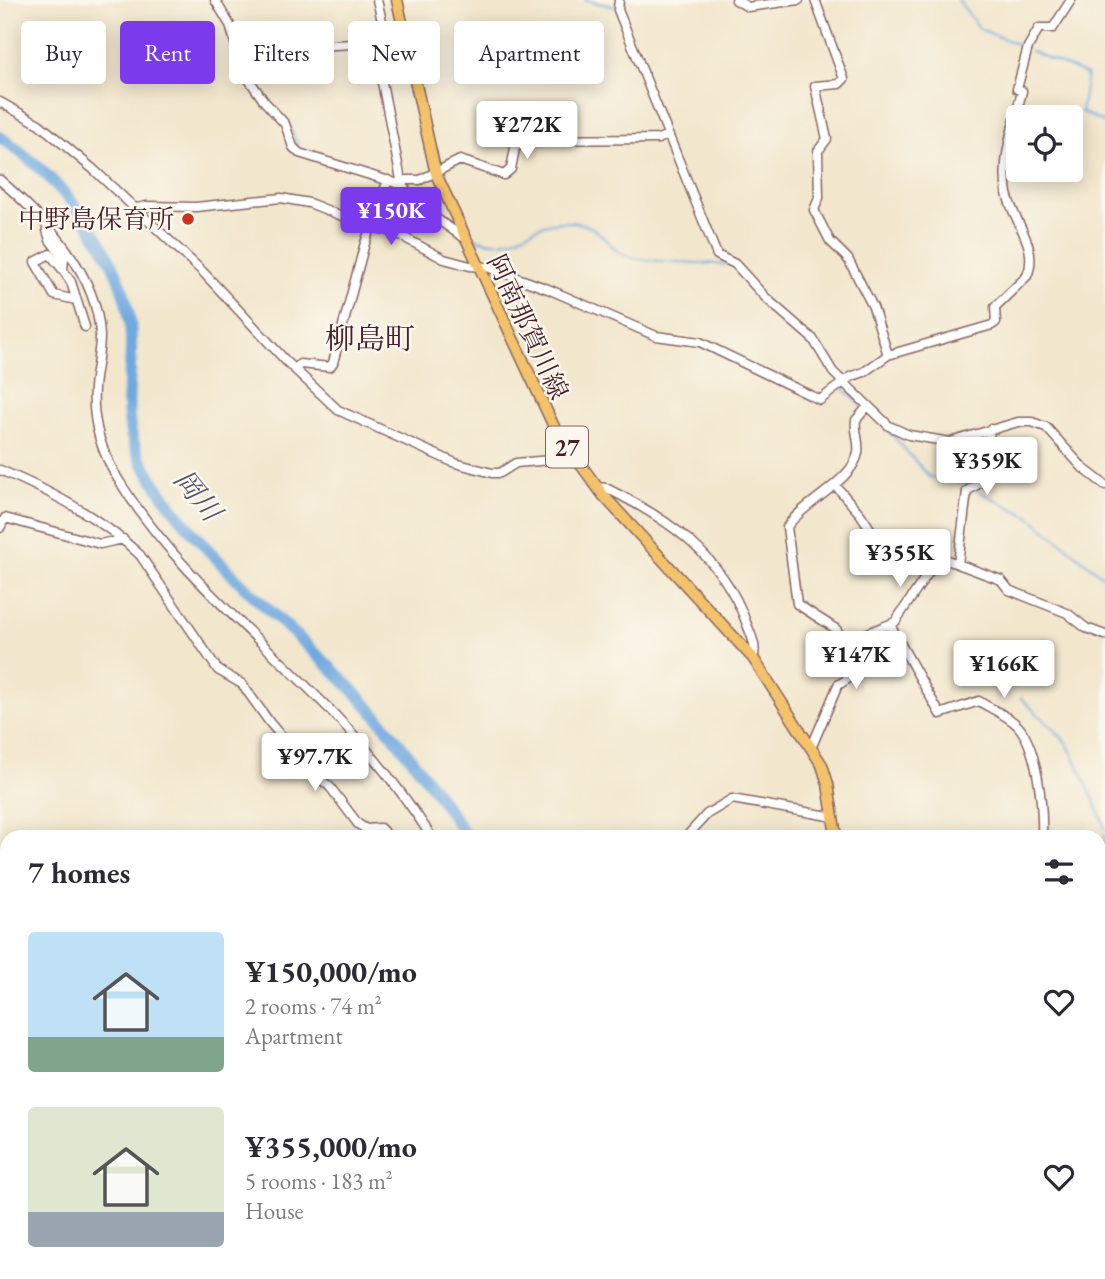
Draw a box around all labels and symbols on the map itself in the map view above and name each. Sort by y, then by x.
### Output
pin: ¥272K [478,102,576,161]
pin: ¥150K [342,188,440,247]
place label: 中野島保育所 [18,202,174,236]
marker: 中野島保育所 [180,211,196,227]
street label: 阿南那賀川線 [480,249,576,405]
district label: 柳島町 [325,319,415,358]
road number: 27 [546,426,588,467]
pin: ¥359K [938,438,1036,497]
water label: 岡川 [166,462,231,530]
pin: ¥355K [851,530,949,589]
pin: ¥147K [807,632,905,691]
pin: ¥166K [955,640,1053,700]
pin: ¥97.7K [258,734,372,793]

